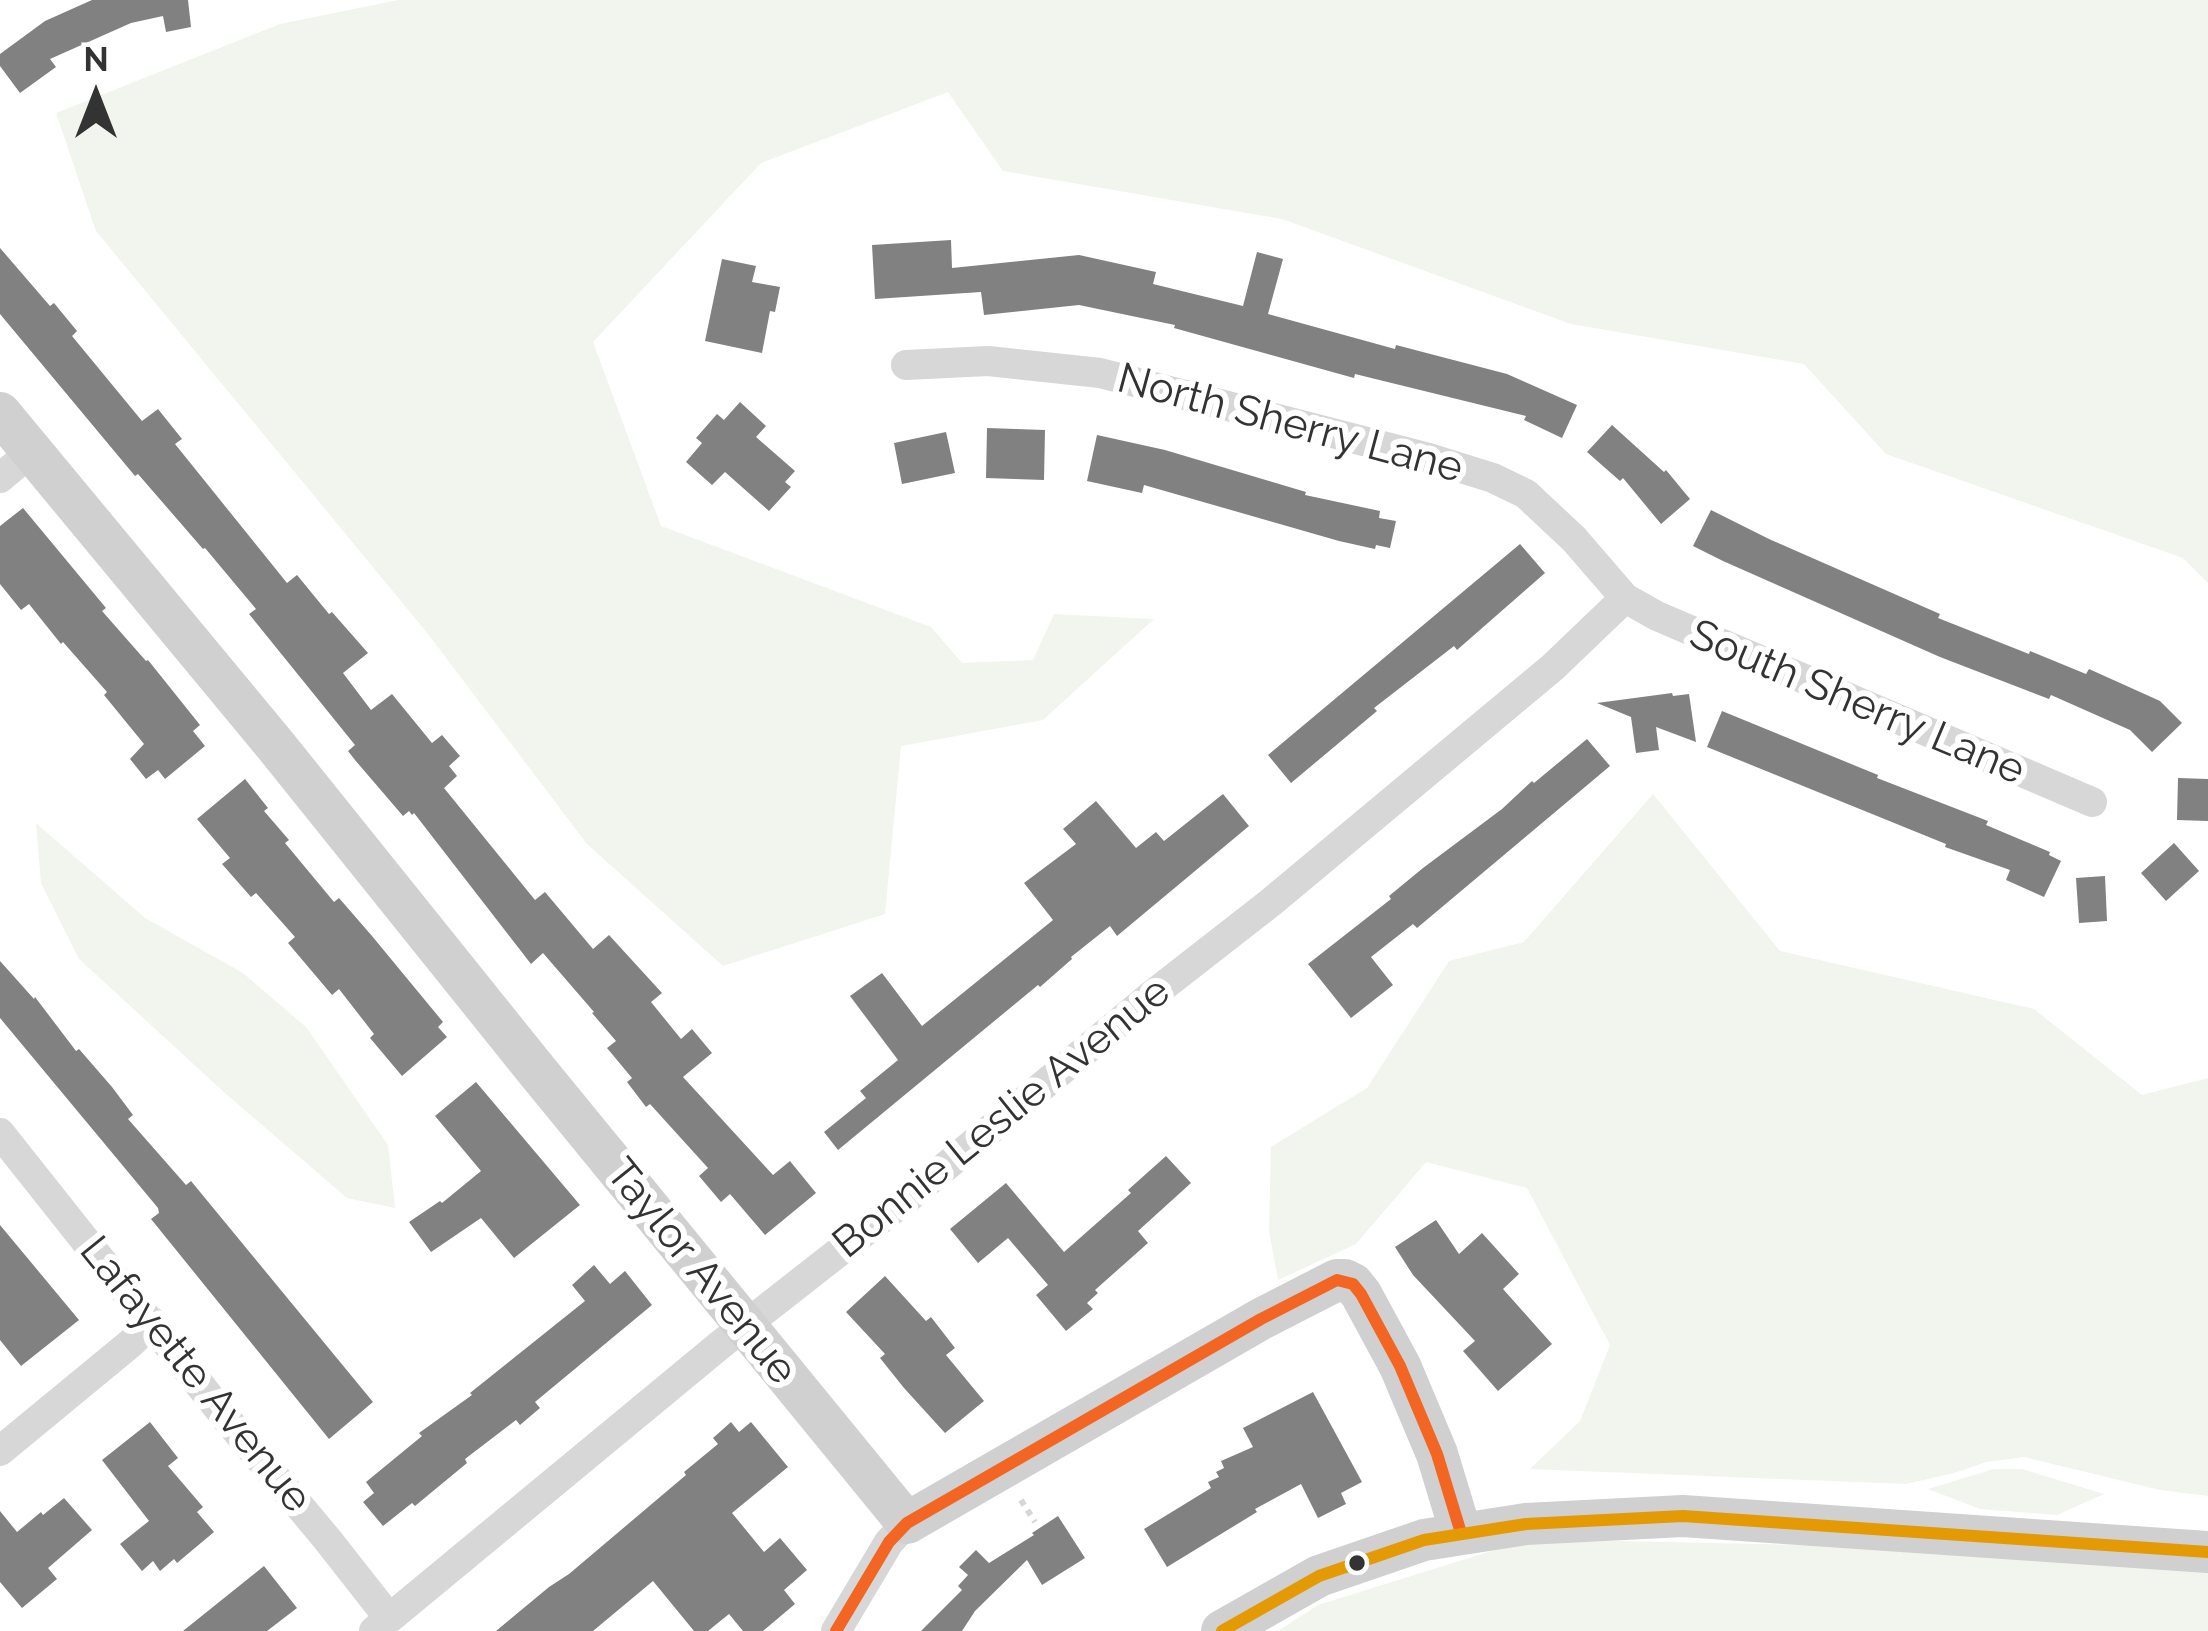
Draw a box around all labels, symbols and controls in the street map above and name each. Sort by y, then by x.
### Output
north arrow [36,36,156,156]
text: N [83,40,109,79]
street label: North Sherry Lane [1112,354,1468,494]
street label: South Sherry Lane [1682,610,2032,796]
street label: Bonnie Leslie Avenue [823,967,1181,1269]
street label: Taylor Avenue [595,1149,807,1395]
street label: Lafayette Avenue [68,1227,322,1523]
unlabelled marker [1346,1552,1368,1574]

